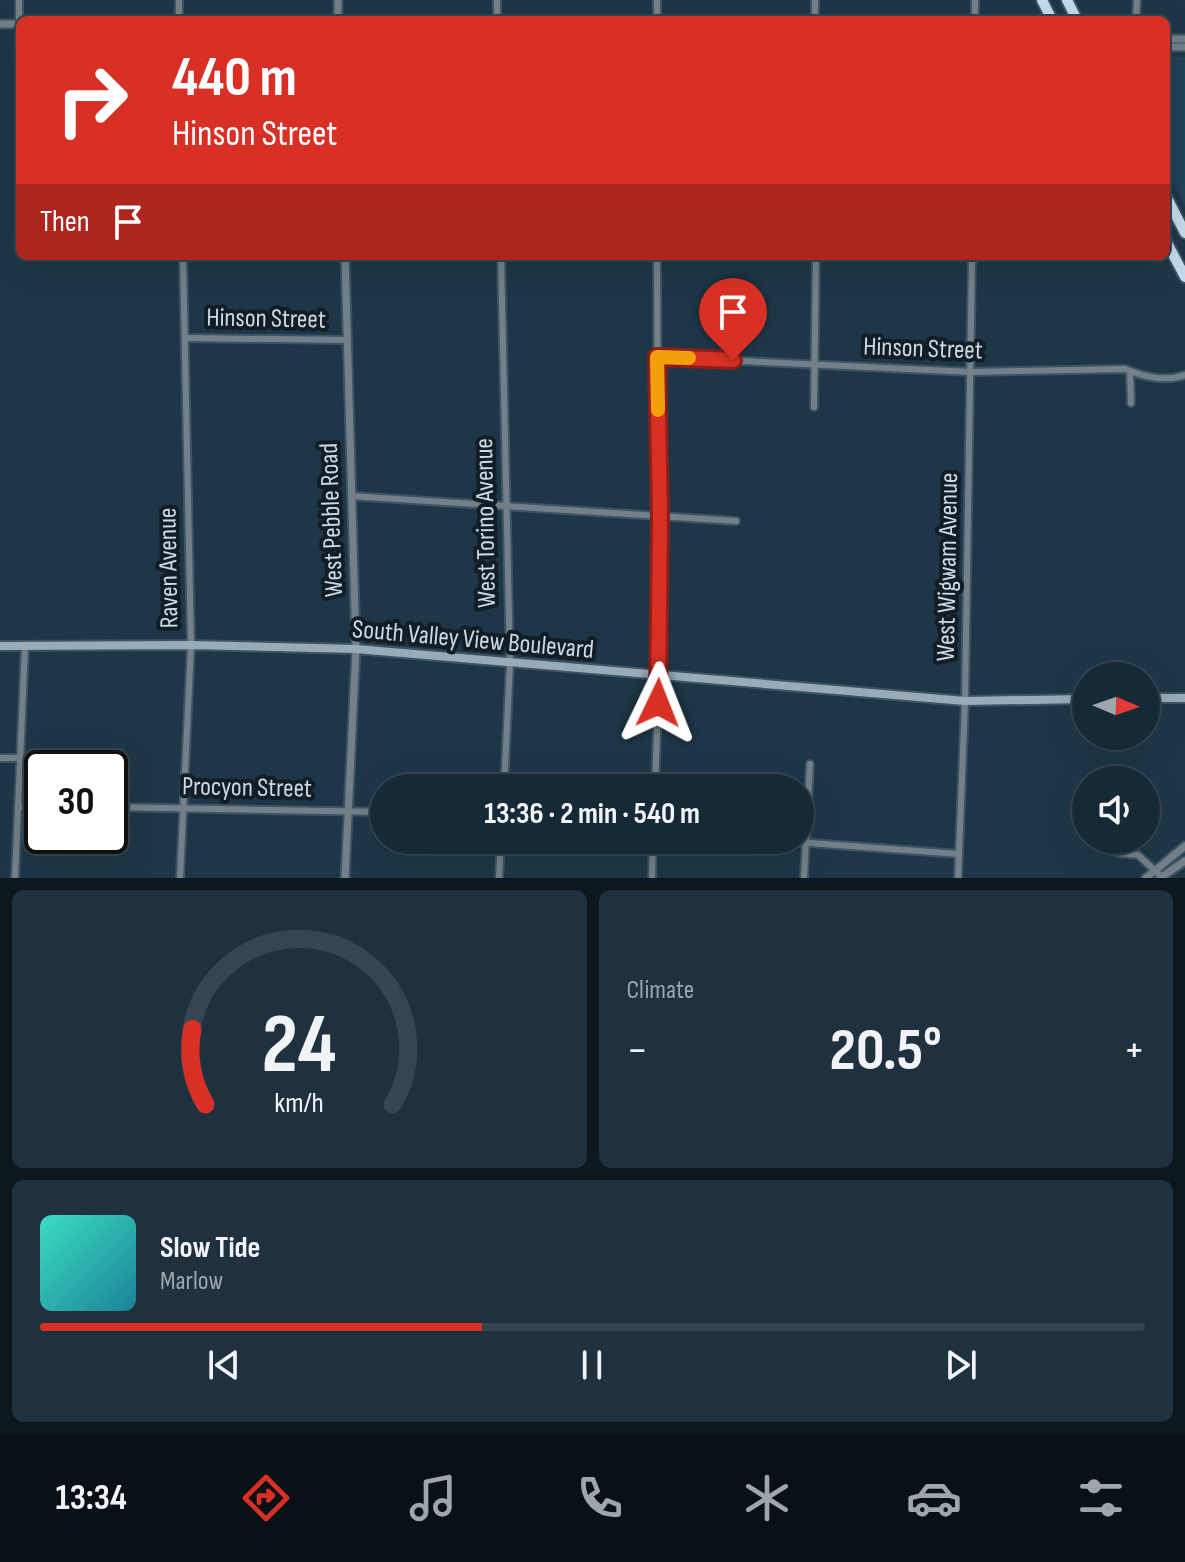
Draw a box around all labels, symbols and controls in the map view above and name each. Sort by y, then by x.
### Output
text: 440 m [172,45,297,112]
icon: right [40,48,144,152]
text: Hinson Street [172,113,337,156]
icon: arrive [106,200,150,244]
text: Then [40,204,90,240]
pin [699,278,767,360]
icon: arrive [711,290,755,334]
street label: Hinson Street [206,302,326,336]
street label: Hinson Street [863,331,983,367]
street label: West Torino Avenue [469,438,503,608]
street label: West Pebble Road [314,442,350,598]
street label: West Wigwam Avenue [931,472,965,662]
street label: Raven Avenue [152,507,186,629]
street label: South Valley View Boulevard [351,614,595,666]
position arrow [616,661,700,745]
north arrow [1072,662,1160,750]
map controls [1072,662,1160,854]
speed limit sign: 30 [24,750,128,854]
button: sound [1072,766,1160,854]
street label: Procyon Street [182,771,312,805]
text: 13:36 · 2 min · 540 m [484,796,700,832]
text: Climate [627,975,694,1006]
text: 24 [262,996,337,1096]
text: 20.5° [830,1015,942,1087]
text: − [627,1024,648,1077]
text: + [1123,1024,1145,1077]
text: km/h [275,1086,324,1121]
text: Slow Tide [160,1230,260,1266]
text: Marlow [160,1266,223,1297]
icon: previous [202,1343,246,1387]
icon: pause [570,1343,614,1387]
icon: next [939,1343,983,1387]
icon: directions [238,1470,294,1526]
icon: music [405,1470,461,1526]
icon: phone [572,1470,628,1526]
icon: climate [739,1470,795,1526]
icon: car [906,1470,962,1526]
icon: filters [1073,1470,1129,1526]
text: 13:34 [56,1477,127,1520]

